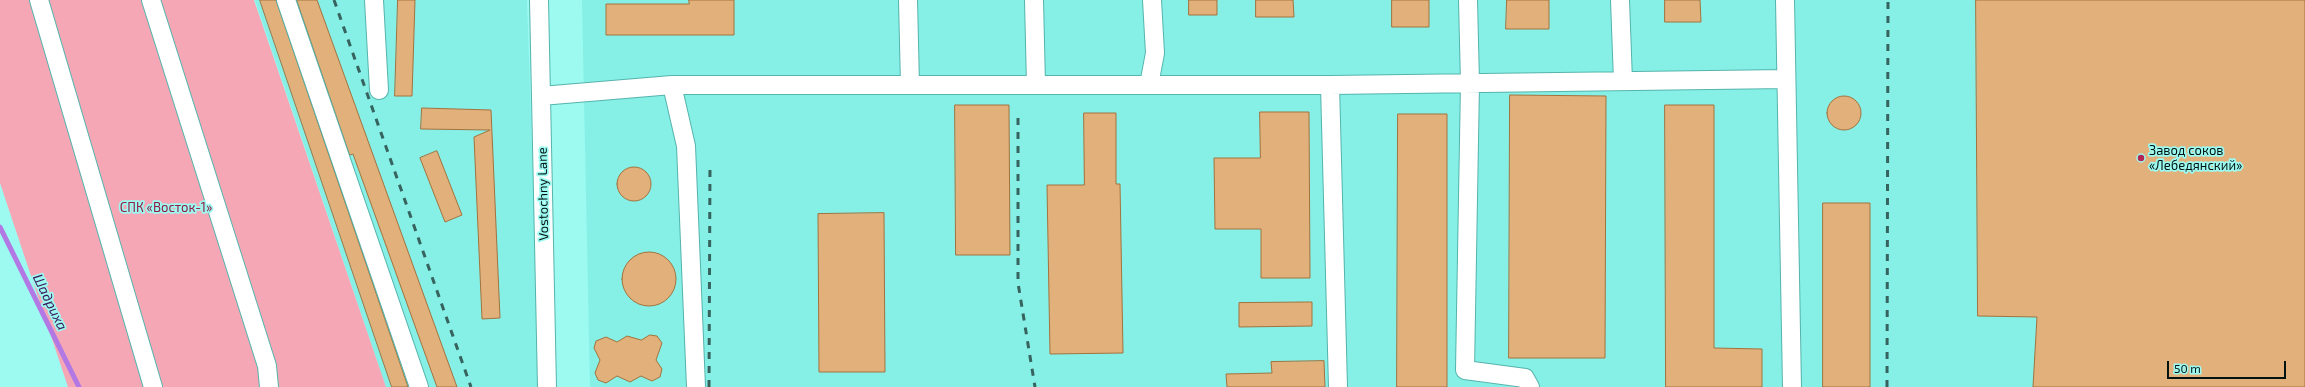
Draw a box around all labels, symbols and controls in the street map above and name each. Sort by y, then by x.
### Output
place label: Завод соков «Лебедянский» [2149,143,2242,174]
street label: Vostochny Lane [534,147,552,241]
marker: Завод соков «Лебедянский» [2136,153,2146,163]
park label: СПК «Восток-1» [120,200,212,216]
water label: Шадриха [29,271,71,333]
scale bar [2169,353,2288,379]
text: 50 m [2174,361,2201,375]

